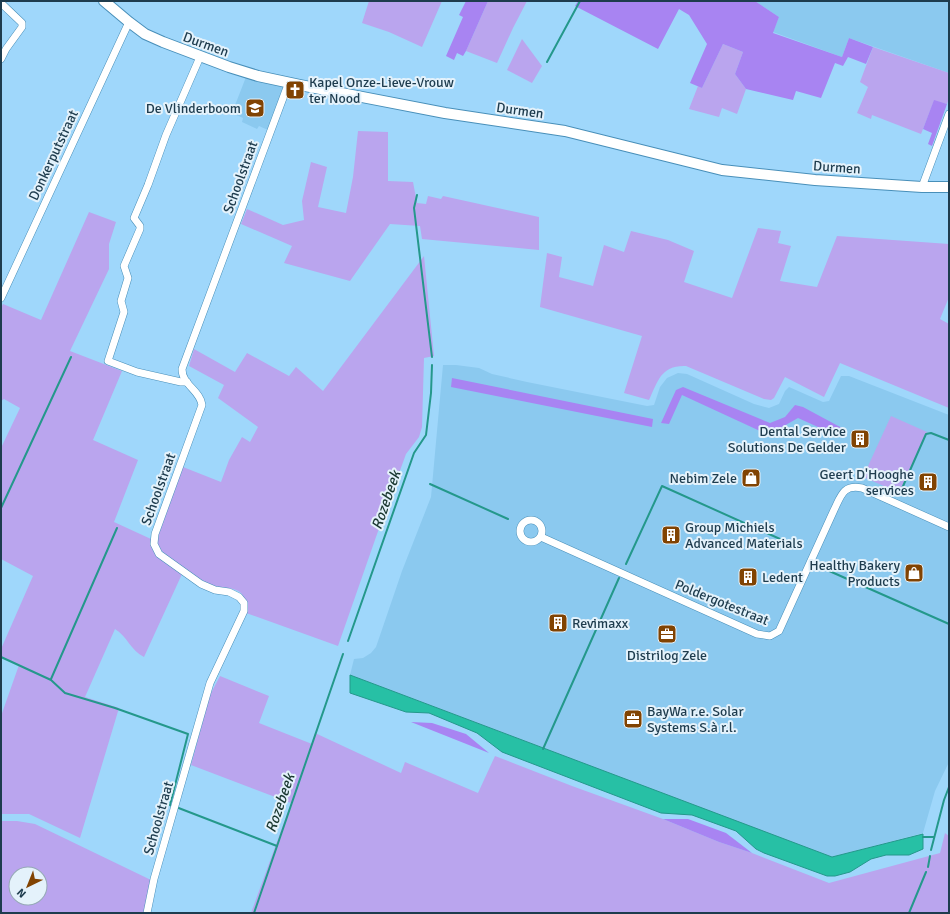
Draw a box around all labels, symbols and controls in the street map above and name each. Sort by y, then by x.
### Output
street label: Durmen [181,28,231,61]
place label: Kapel Onze-Lieve-Vrouw ter Nood [309,74,454,107]
church icon: Kapel Onze-Lieve-Vrouw ter Nood [284,79,306,101]
school or university icon: De Vlinderboom [244,97,266,119]
street label: Durmen [495,99,545,122]
place label: De Vlinderboom [146,100,241,117]
street label: Donkerputstraat [25,107,82,203]
street label: Schoolstraat [220,139,261,216]
street label: Durmen [813,157,861,178]
place label: Dental Service Solutions De Gelder [728,423,847,456]
building icon: Dental Service Solutions De Gelder [849,428,871,450]
street label: Schoolstraat [138,451,179,528]
place label: Geert D'Hooghe services [820,466,914,499]
water label: Rozebeek [368,467,405,532]
shop icon: Nebim Zele [740,467,762,489]
place label: Nebim Zele [670,470,737,487]
building icon: Geert D'Hooghe services [917,471,939,493]
place label: Group Michiels Advanced Materials [685,519,803,552]
building icon: Group Michiels Advanced Materials [660,524,682,546]
place label: Healthy Bakery Products [809,557,900,590]
shop icon: Healthy Bakery Products [903,562,925,584]
building icon: Ledent [737,566,759,588]
place label: Ledent [762,569,803,586]
street label: Poldergotestraat [672,576,771,629]
building icon: Revimaxx [547,612,569,634]
place label: Revimaxx [572,615,629,632]
office icon: Distrilog Zele [656,623,678,645]
place label: Distrilog Zele [627,647,707,664]
place label: BayWa r.e. Solar Systems S.à r.l. [647,703,744,736]
office icon: BayWa r.e. Solar Systems S.à r.l. [622,708,644,730]
water label: Rozebeek [262,770,299,835]
street label: Schoolstraat [140,779,177,857]
north arrow [8,866,48,906]
text: N [14,886,29,900]

